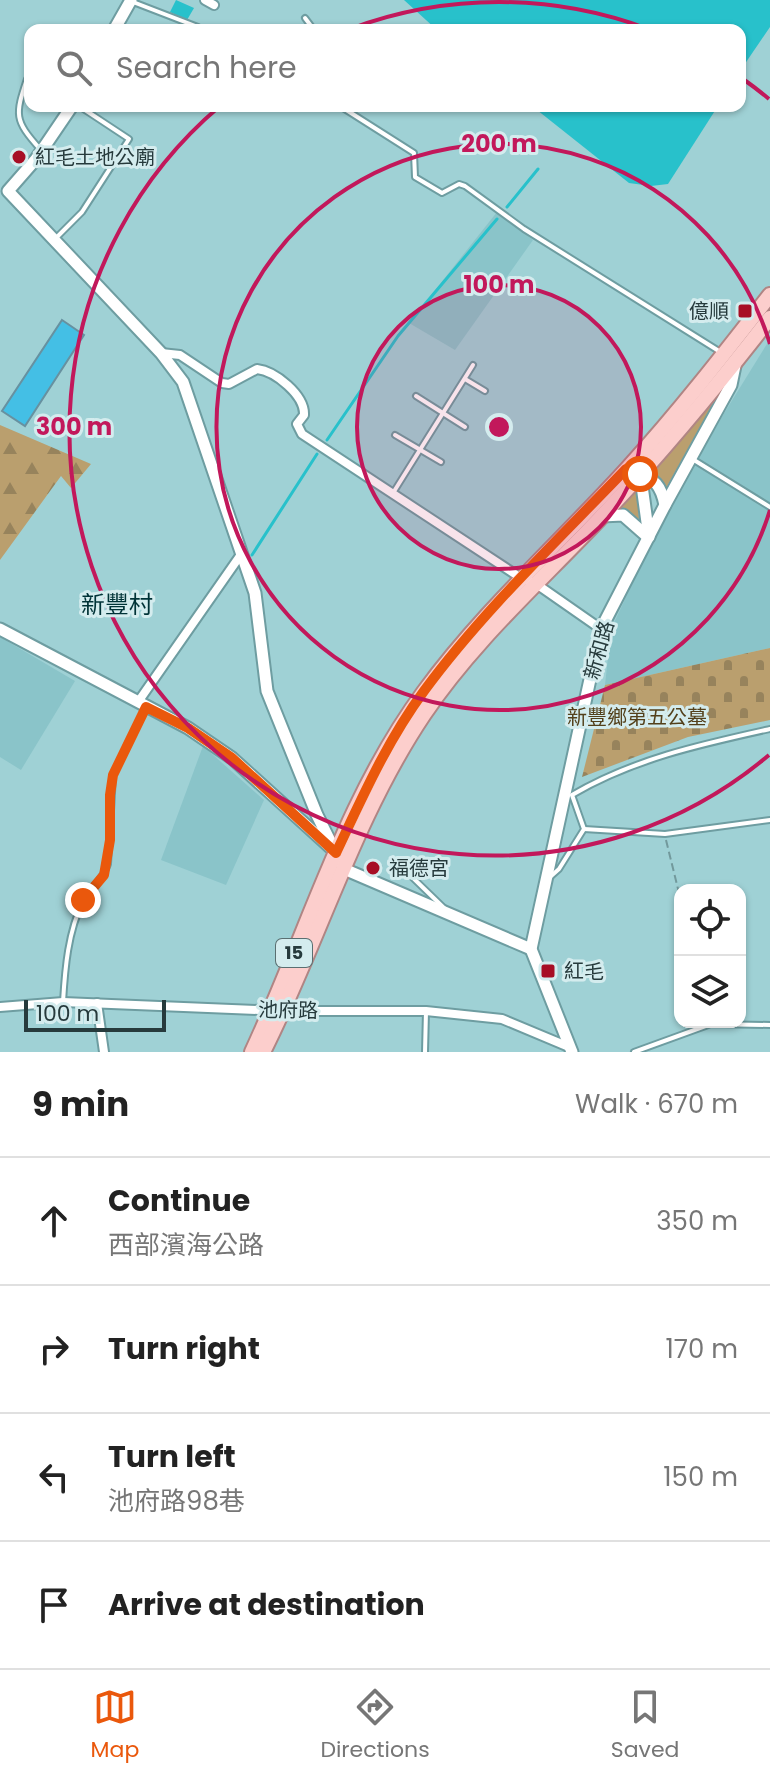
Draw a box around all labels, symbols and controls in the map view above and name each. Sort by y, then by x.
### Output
search box [24,24,746,112]
icon: search [52,46,96,90]
text: Search here [116,46,297,89]
text: 200 m [461,127,537,160]
place label: 紅毛土地公廟 [35,143,155,171]
marker: 紅毛土地公廟 [10,148,28,166]
text: 100 m [464,268,534,301]
place label: 億順 [689,297,729,325]
marker: 億順 [736,302,754,320]
text: 300 m [36,410,112,443]
centre of rings [485,413,513,441]
route start [622,456,658,492]
district label: 新豐村 [81,588,153,621]
street label: 新和路 [577,617,621,683]
park label: 新豐鄉第五公墓 [567,703,707,731]
place label: 福德宮 [389,854,449,882]
marker: 福德宮 [364,859,382,877]
route end [65,882,101,918]
map controls [674,884,746,1028]
button: locate [674,884,746,956]
road number: 15 [276,939,312,967]
button: layers [674,956,746,1028]
place label: 紅毛 [564,957,604,985]
marker: 紅毛 [539,962,557,980]
street label: 池府路 [258,995,318,1025]
scale bar [24,996,166,1032]
text: 100 m [36,998,99,1029]
text: 9 min [32,1080,129,1128]
text: Walk · 670 m [575,1086,738,1122]
text: Continue [108,1179,250,1222]
icon: ahead [32,1199,76,1243]
text: 350 m [656,1203,738,1239]
text: 西部濱海公路 [108,1227,264,1263]
icon: right [32,1327,76,1371]
text: Turn right [108,1327,260,1370]
text: 170 m [665,1331,738,1367]
text: Turn left [108,1435,236,1478]
icon: left [32,1455,76,1499]
text: 150 m [663,1459,738,1495]
text: 池府路98巷 [108,1483,245,1519]
icon: arrive [32,1583,76,1627]
text: Arrive at destination [108,1583,425,1626]
tab: Map [91,1685,139,1766]
tab: Directions [320,1685,430,1766]
tab: Saved [611,1685,679,1766]

